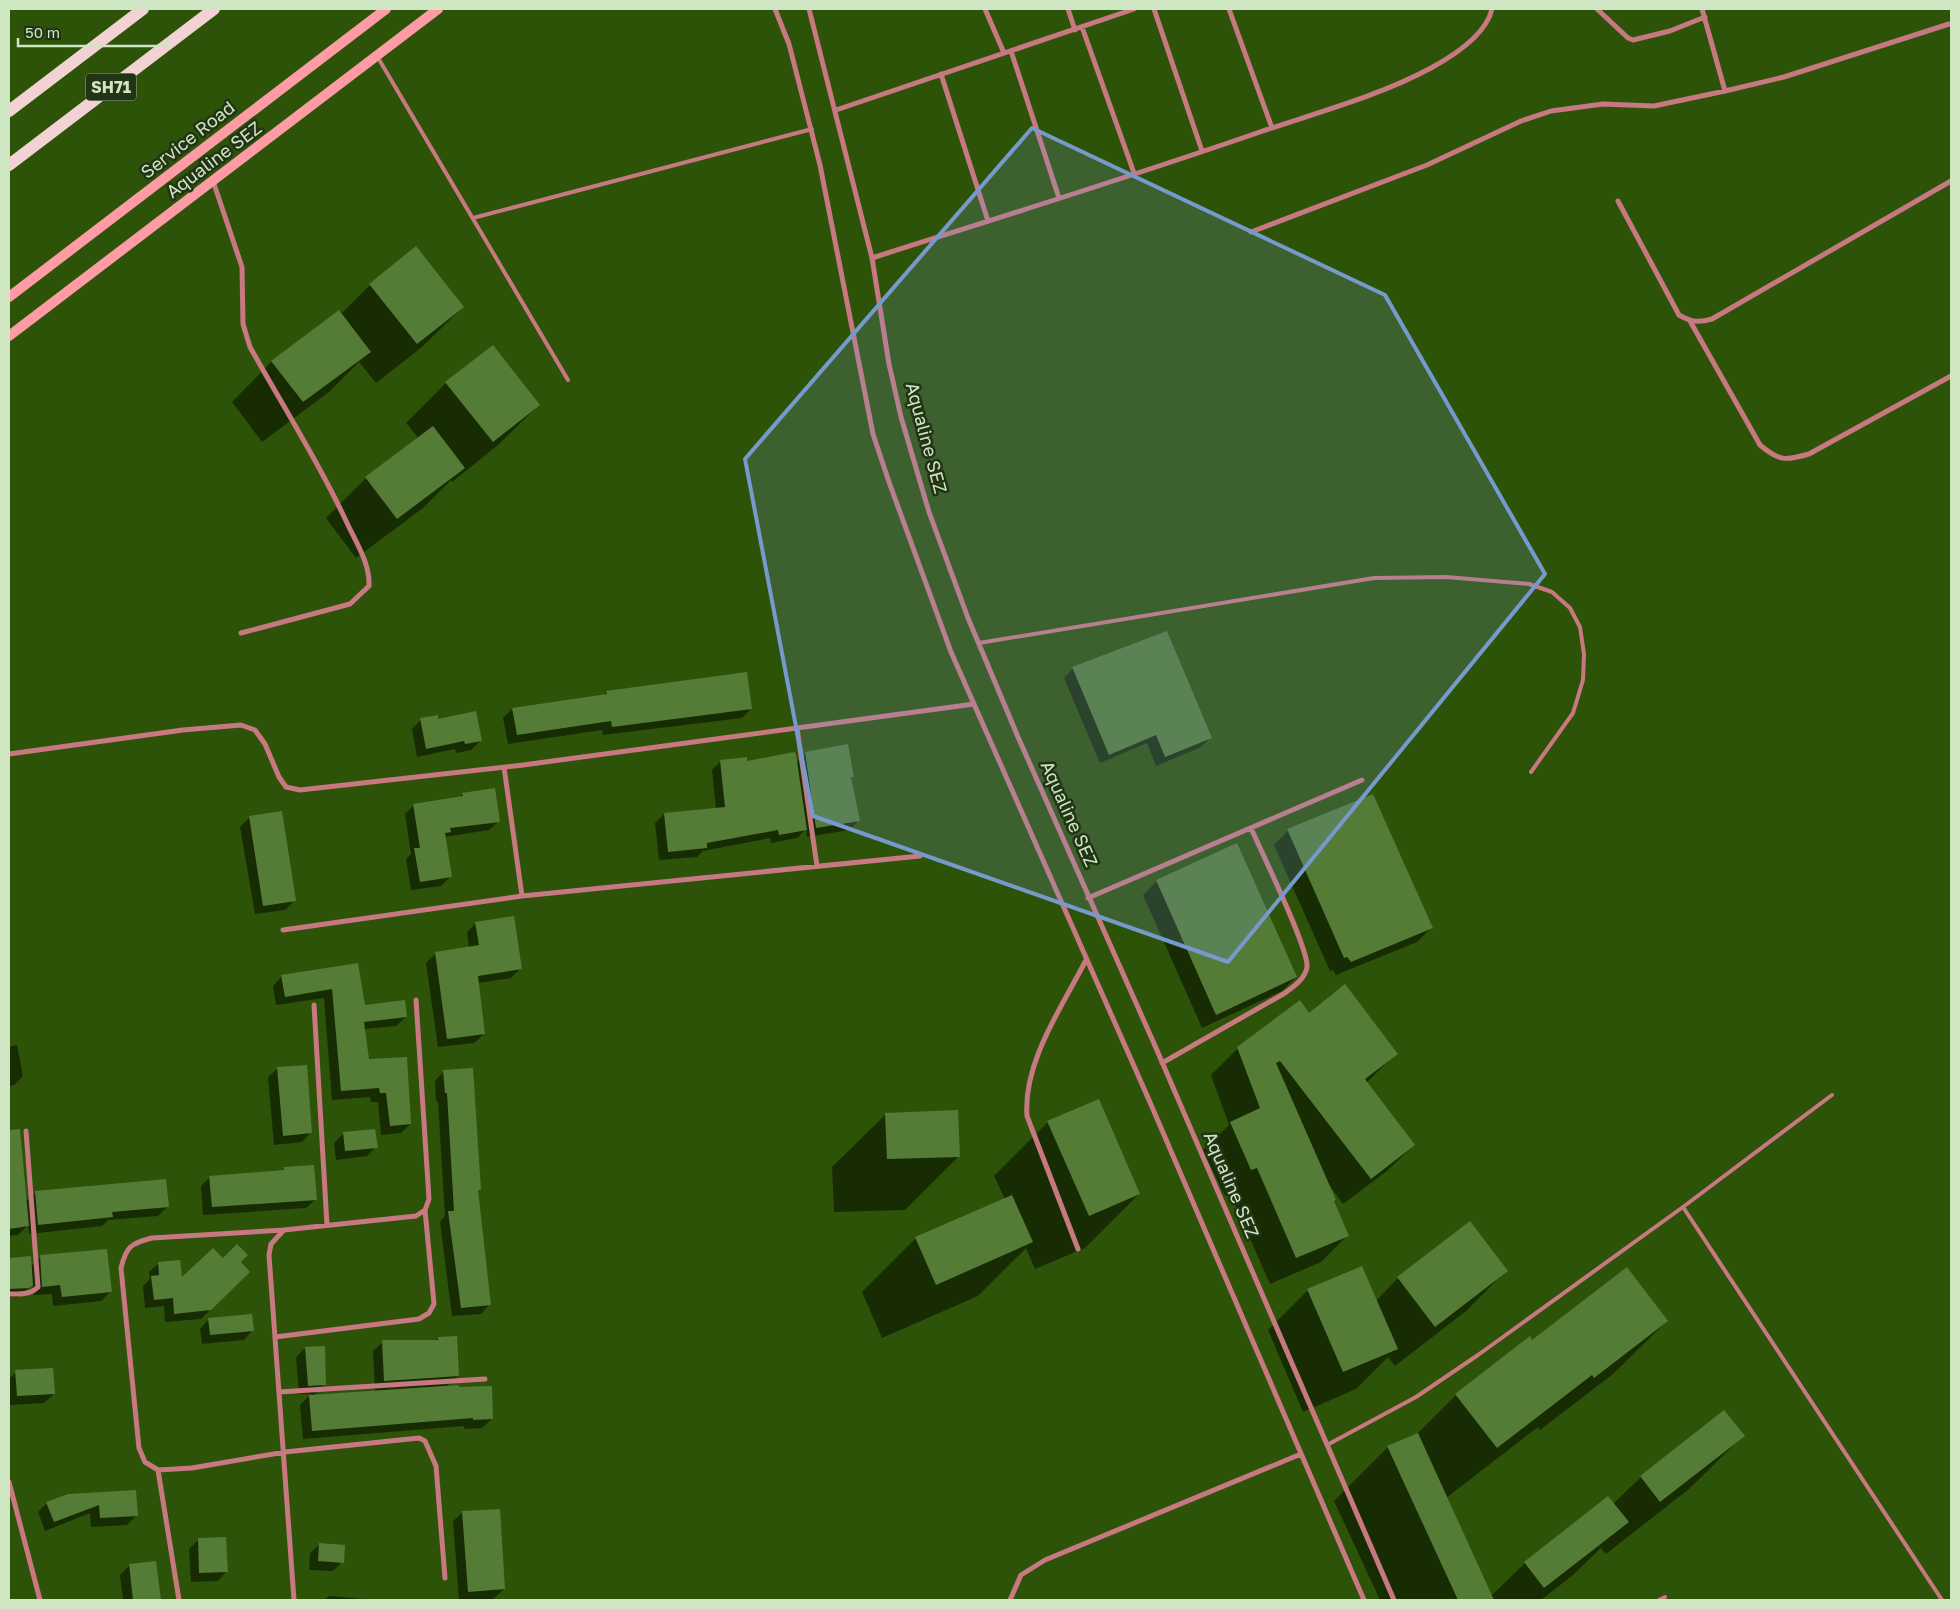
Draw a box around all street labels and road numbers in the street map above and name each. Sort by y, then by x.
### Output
road number: SH71 [86,74,136,100]
street label: Service Road [136,96,239,183]
street label: Aqualine SEZ [161,116,266,202]
street label: Aqualine SEZ [902,380,952,496]
street label: Aqualine SEZ [1037,757,1103,870]
street label: Aqualine SEZ [1200,1128,1264,1241]

